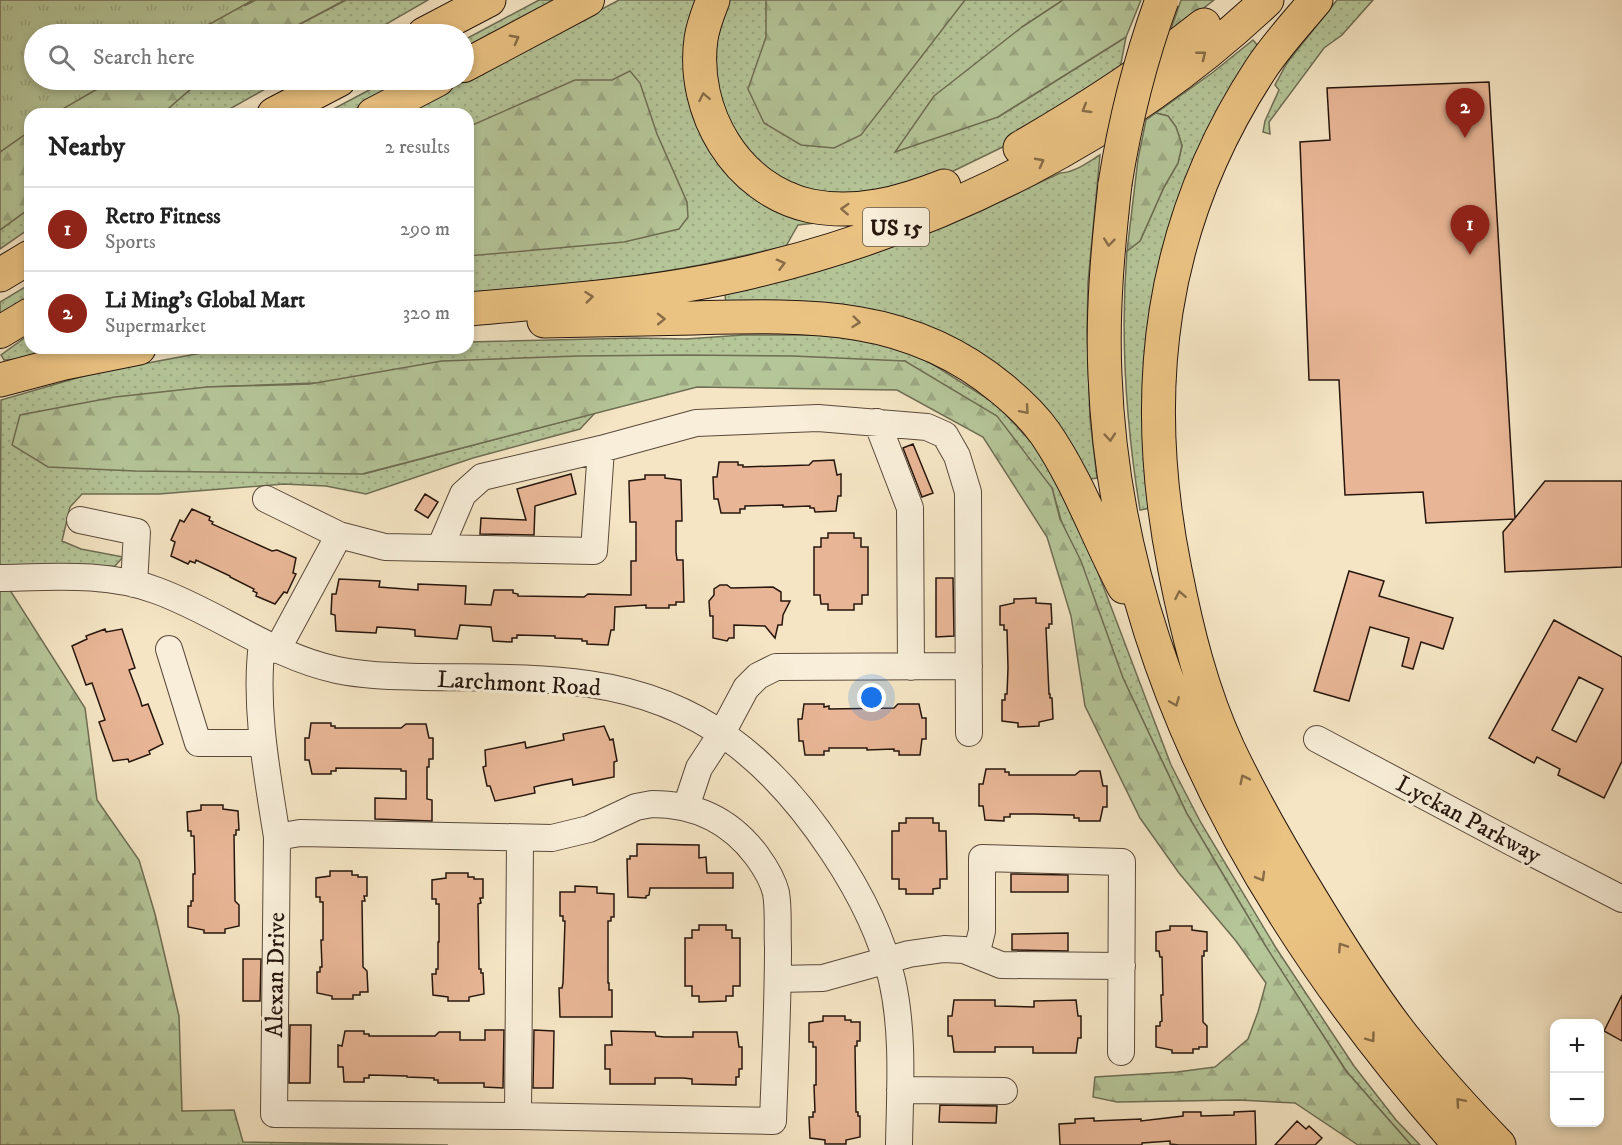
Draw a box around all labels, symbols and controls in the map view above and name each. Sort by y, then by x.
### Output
search box [24,24,474,90]
one-way arrow [509,35,520,46]
icon: search [45,41,78,74]
text: Search here [93,44,195,71]
one-way arrow [1196,51,1207,62]
pin: 2 [1446,88,1484,138]
one-way arrow [698,92,711,102]
one-way arrow [1082,101,1092,113]
text: Nearby [48,131,125,164]
text: 2 results [385,135,450,160]
one-way arrow [1034,158,1044,169]
one-way arrow [841,202,850,215]
text: Retro Fitness [105,203,221,230]
pin: 1 [1450,206,1490,255]
road number: US 15 [863,208,929,246]
text: 1 [64,217,71,242]
text: 290 m [400,217,450,242]
text: Sports [105,230,156,255]
one-way arrow [1103,237,1116,247]
one-way arrow [776,258,786,271]
text: Li Ming's Global Mart [105,287,305,314]
one-way arrow [584,291,593,304]
text: 2 [63,301,72,326]
text: 320 m [403,301,450,326]
one-way arrow [657,312,666,325]
text: Supermarket [105,314,206,339]
one-way arrow [851,315,860,328]
one-way arrow [1018,403,1029,414]
one-way arrow [1103,432,1116,441]
one-way arrow [1174,591,1187,601]
street label: Larchmont Road [436,665,602,703]
your location [857,683,886,712]
one-way arrow [1168,696,1180,707]
street label: Lyckan Parkway [1391,769,1547,871]
one-way arrow [1239,774,1251,785]
one-way arrow [1254,871,1265,881]
street label: Alexan Drive [260,912,292,1038]
one-way arrow [1338,943,1349,954]
map controls [1550,1019,1604,1127]
button: + [1550,1019,1604,1073]
one-way arrow [1364,1031,1375,1042]
button: − [1550,1073,1604,1127]
one-way arrow [1456,1098,1467,1109]

